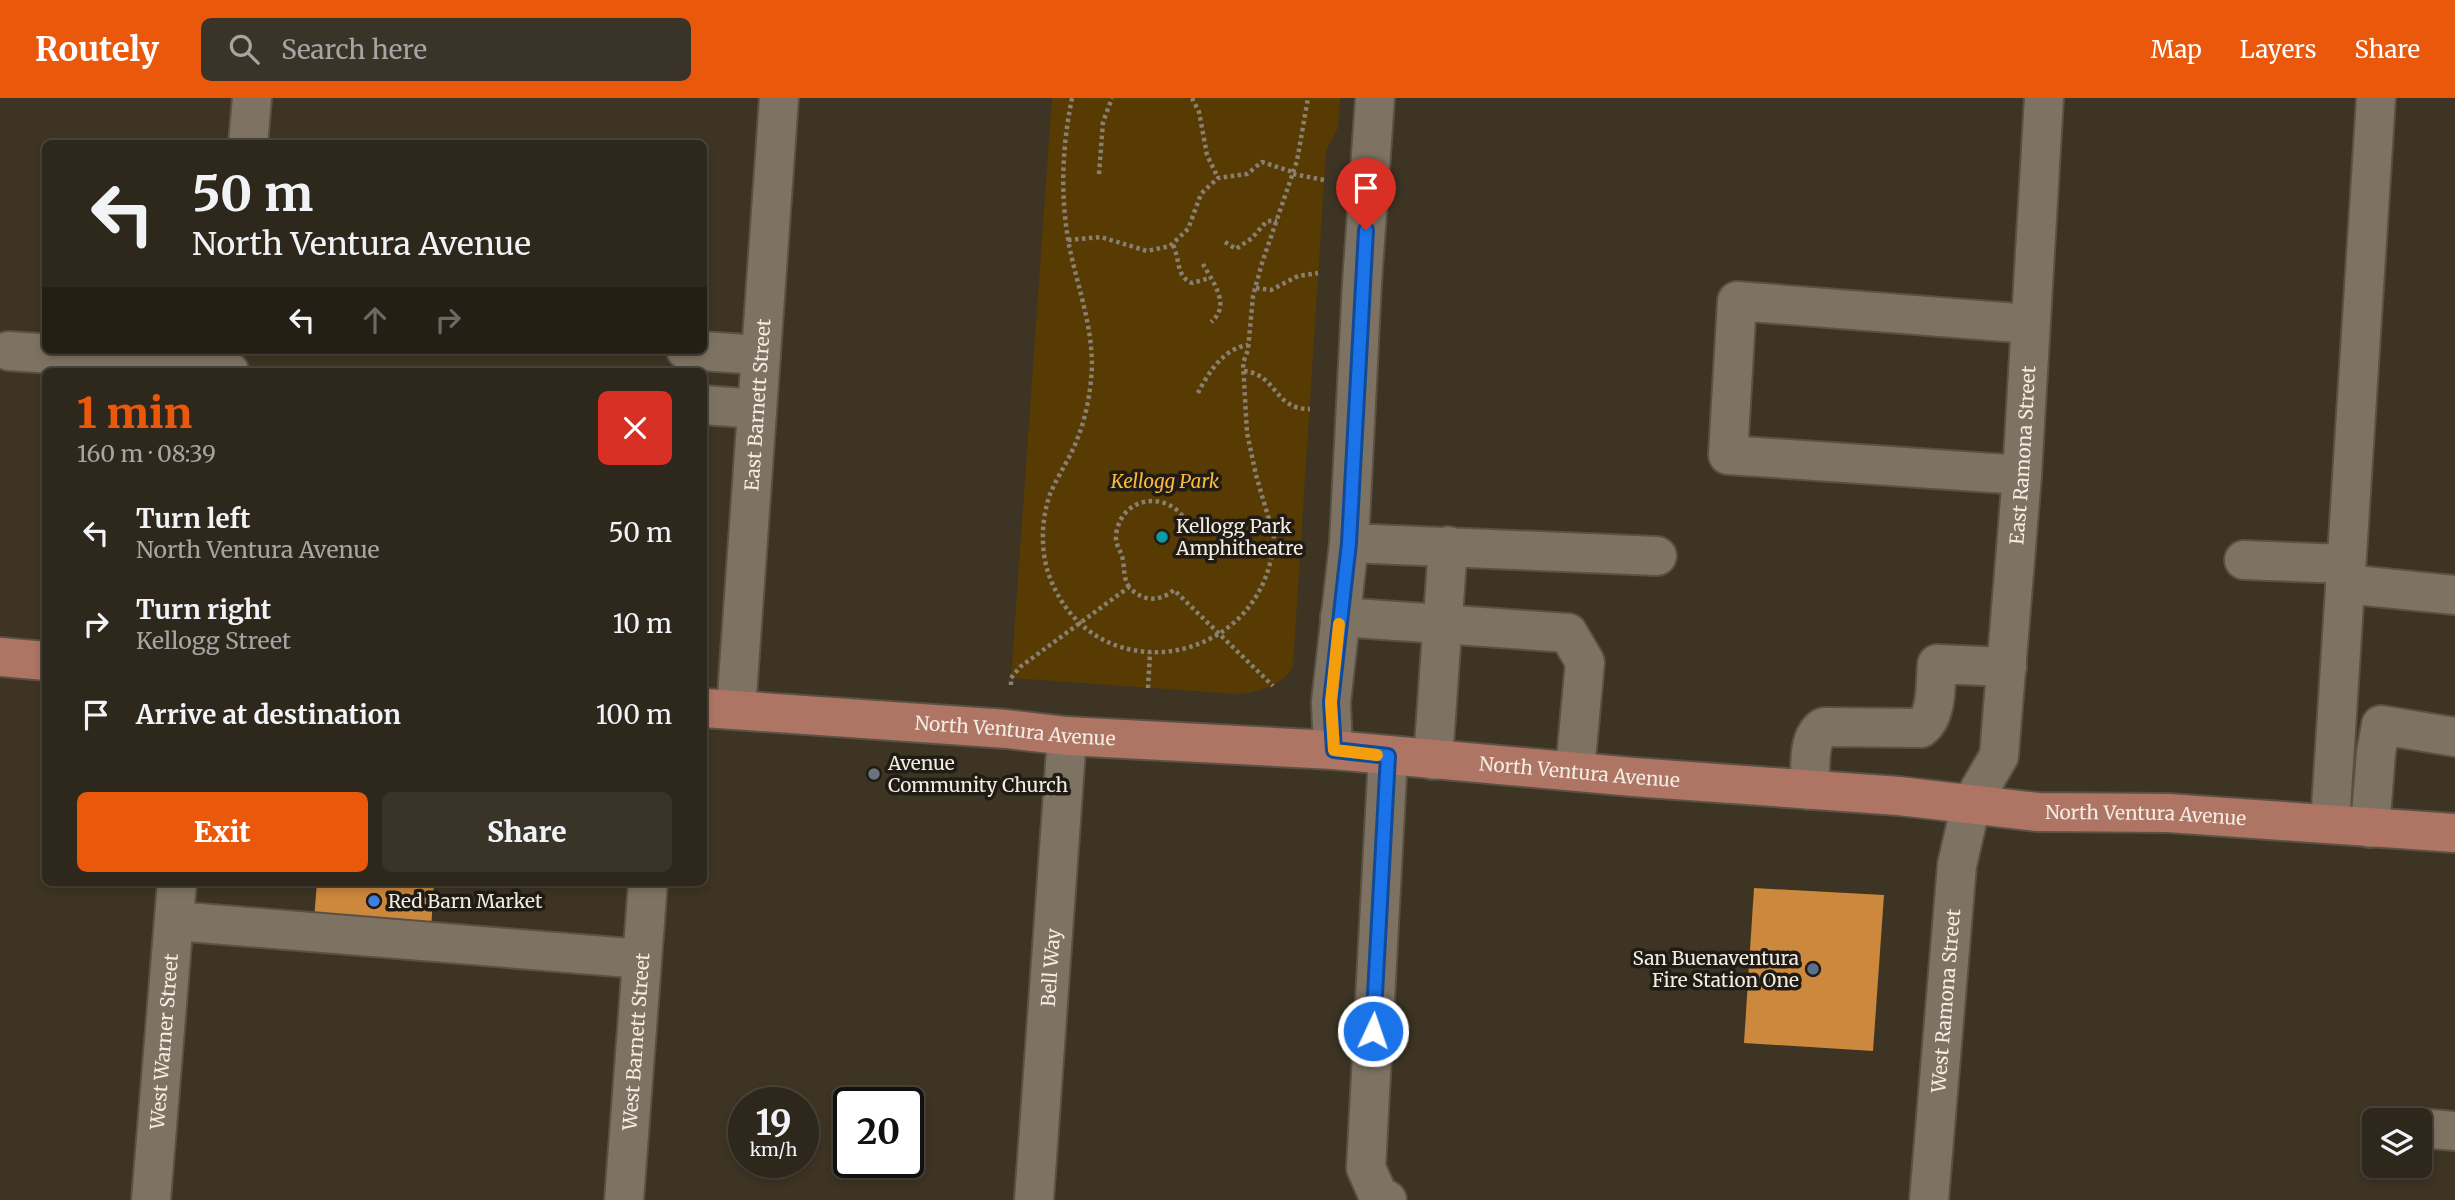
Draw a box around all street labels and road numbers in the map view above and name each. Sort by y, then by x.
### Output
street label: East Barnett Street [739,317,776,492]
street label: East Ramona Street [2004,364,2040,546]
street label: North Ventura Avenue [914,711,1116,751]
street label: North Ventura Avenue [1478,751,1681,792]
street label: North Ventura Avenue [2045,800,2247,830]
street label: West Ramona Street [1926,907,1965,1095]
street label: Bell Way [1036,928,1065,1008]
street label: West Barnett Street [617,951,655,1132]
street label: West Warner Street [145,952,183,1131]

